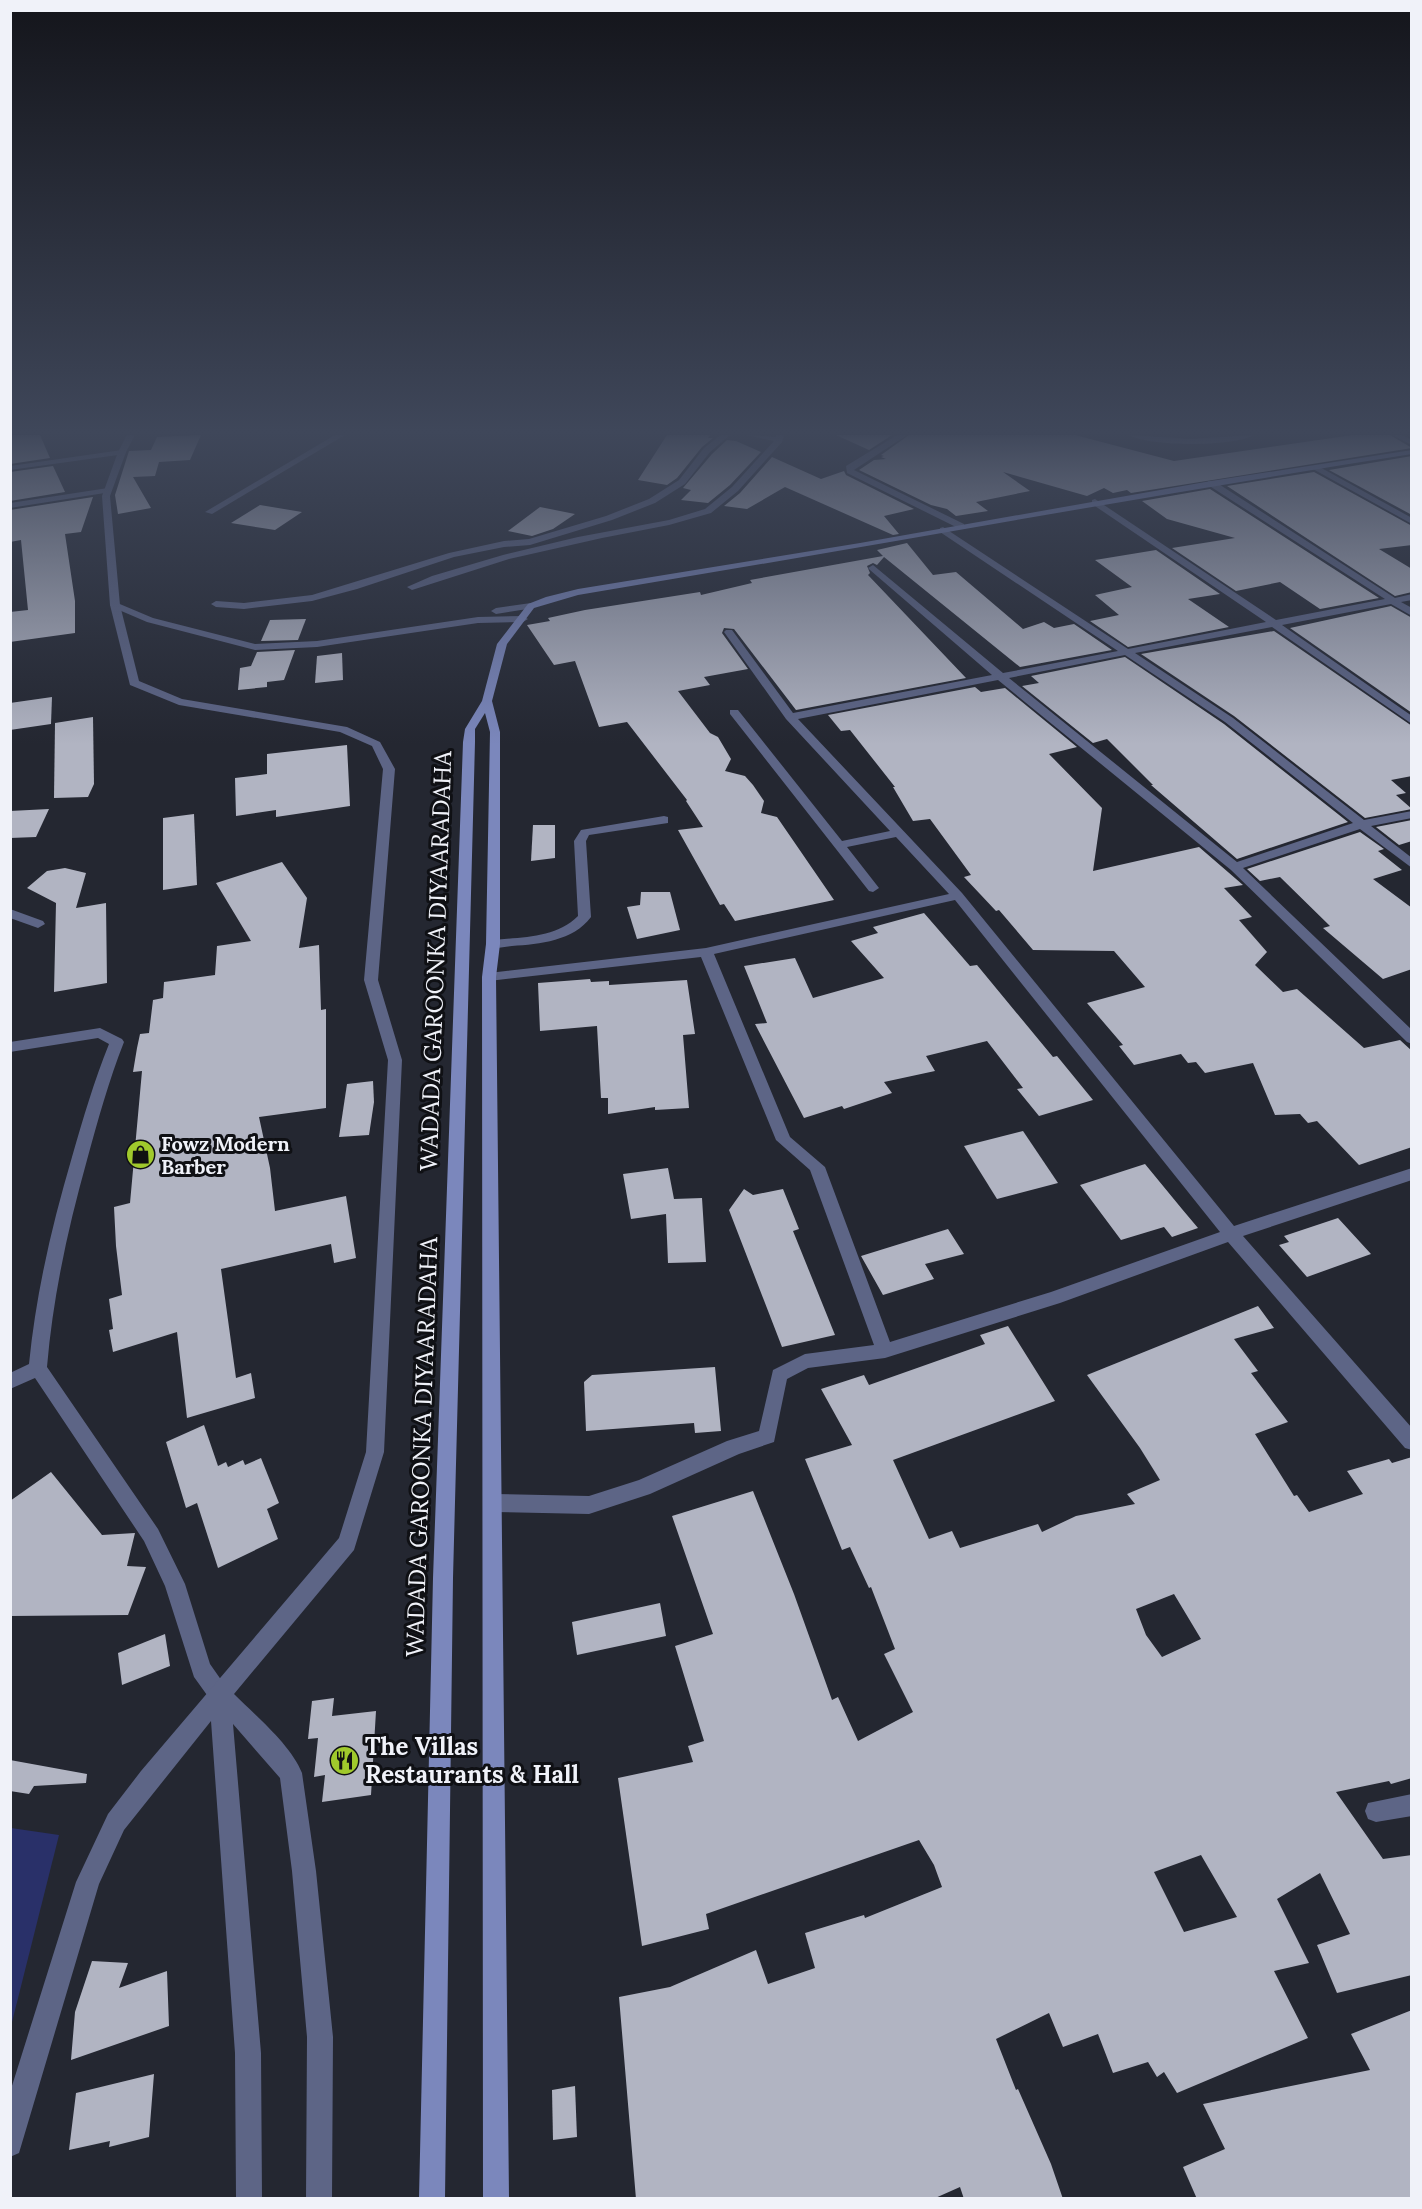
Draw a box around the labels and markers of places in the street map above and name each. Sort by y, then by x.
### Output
place label: Fowz Modern Barber [161,1131,290,1179]
shop icon: Fowz Modern Barber [124,1139,156,1171]
place label: The Villas Restaurants & Hall [365,1731,579,1790]
restaurant icon: The Villas Restaurants & Hall [328,1745,360,1777]

